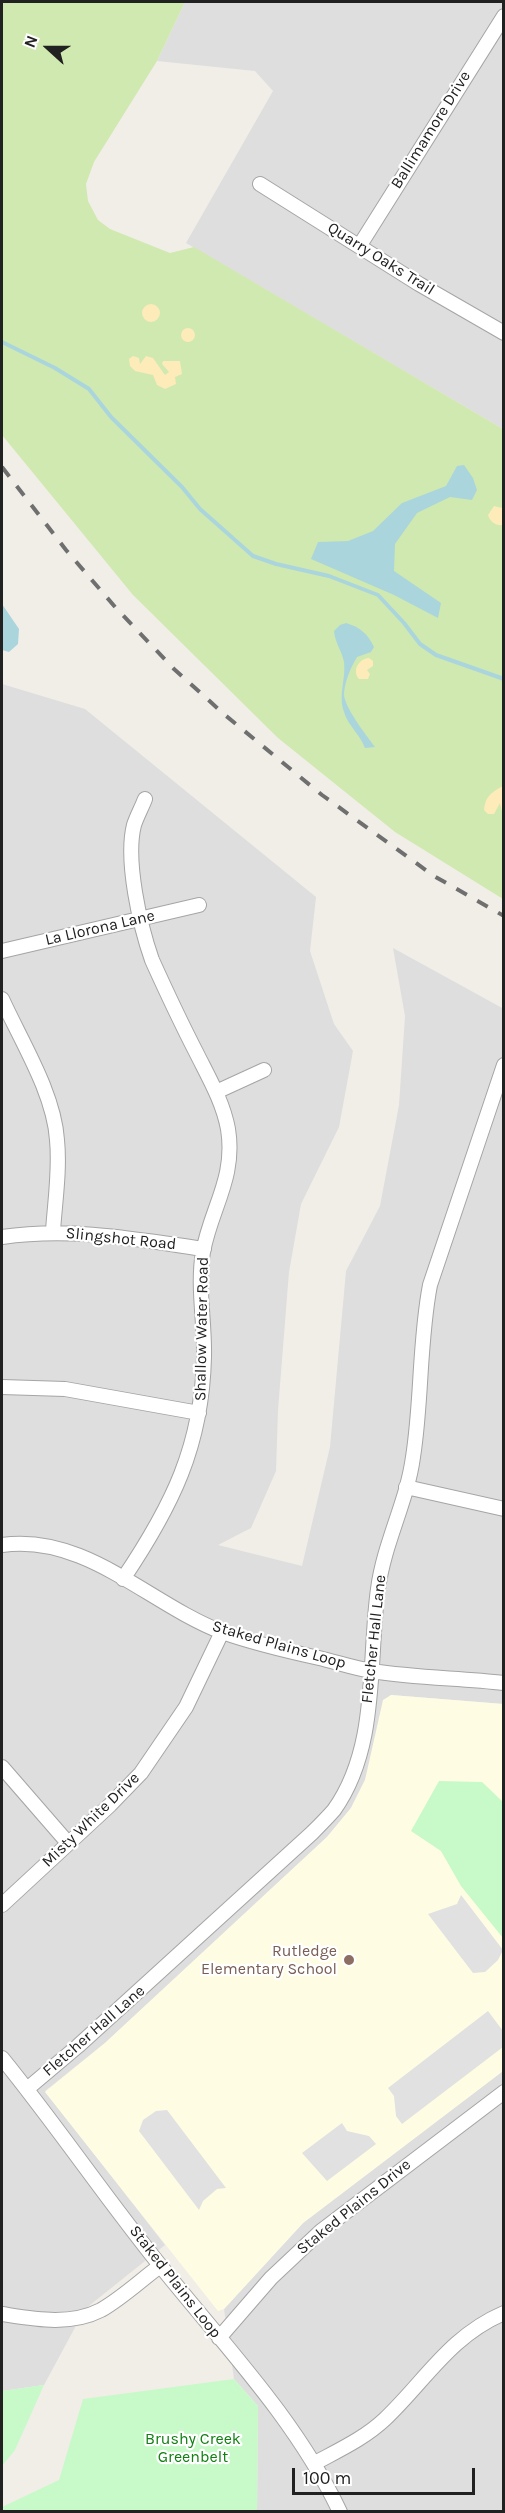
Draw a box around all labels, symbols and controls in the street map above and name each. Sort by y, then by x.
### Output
north arrow [18,18,78,78]
text: N [20,33,42,50]
street label: Ballimamore Drive [387,68,475,192]
street label: Quarry Oaks Trail [324,218,438,300]
street label: La Llorona Lane [43,906,157,950]
street label: Slingshot Road [65,1224,177,1254]
street label: Shallow Water Road [191,1257,213,1401]
street label: Fletcher Hall Lane [358,1574,390,1704]
street label: Staked Plains Loop [210,1617,348,1673]
street label: Misty White Drive [38,1769,144,1871]
place label: Rutledge Elementary School [201,1941,337,1979]
marker: Rutledge Elementary School [342,1953,356,1967]
street label: Fletcher Hall Lane [39,1981,149,2081]
street label: Staked Plains Drive [293,2155,415,2259]
street label: Staked Plains Loop [125,2222,225,2342]
park label: Brushy Creek Greenbelt [145,2429,241,2467]
scale bar [295,2456,478,2494]
text: 100 m [303,2467,351,2489]

